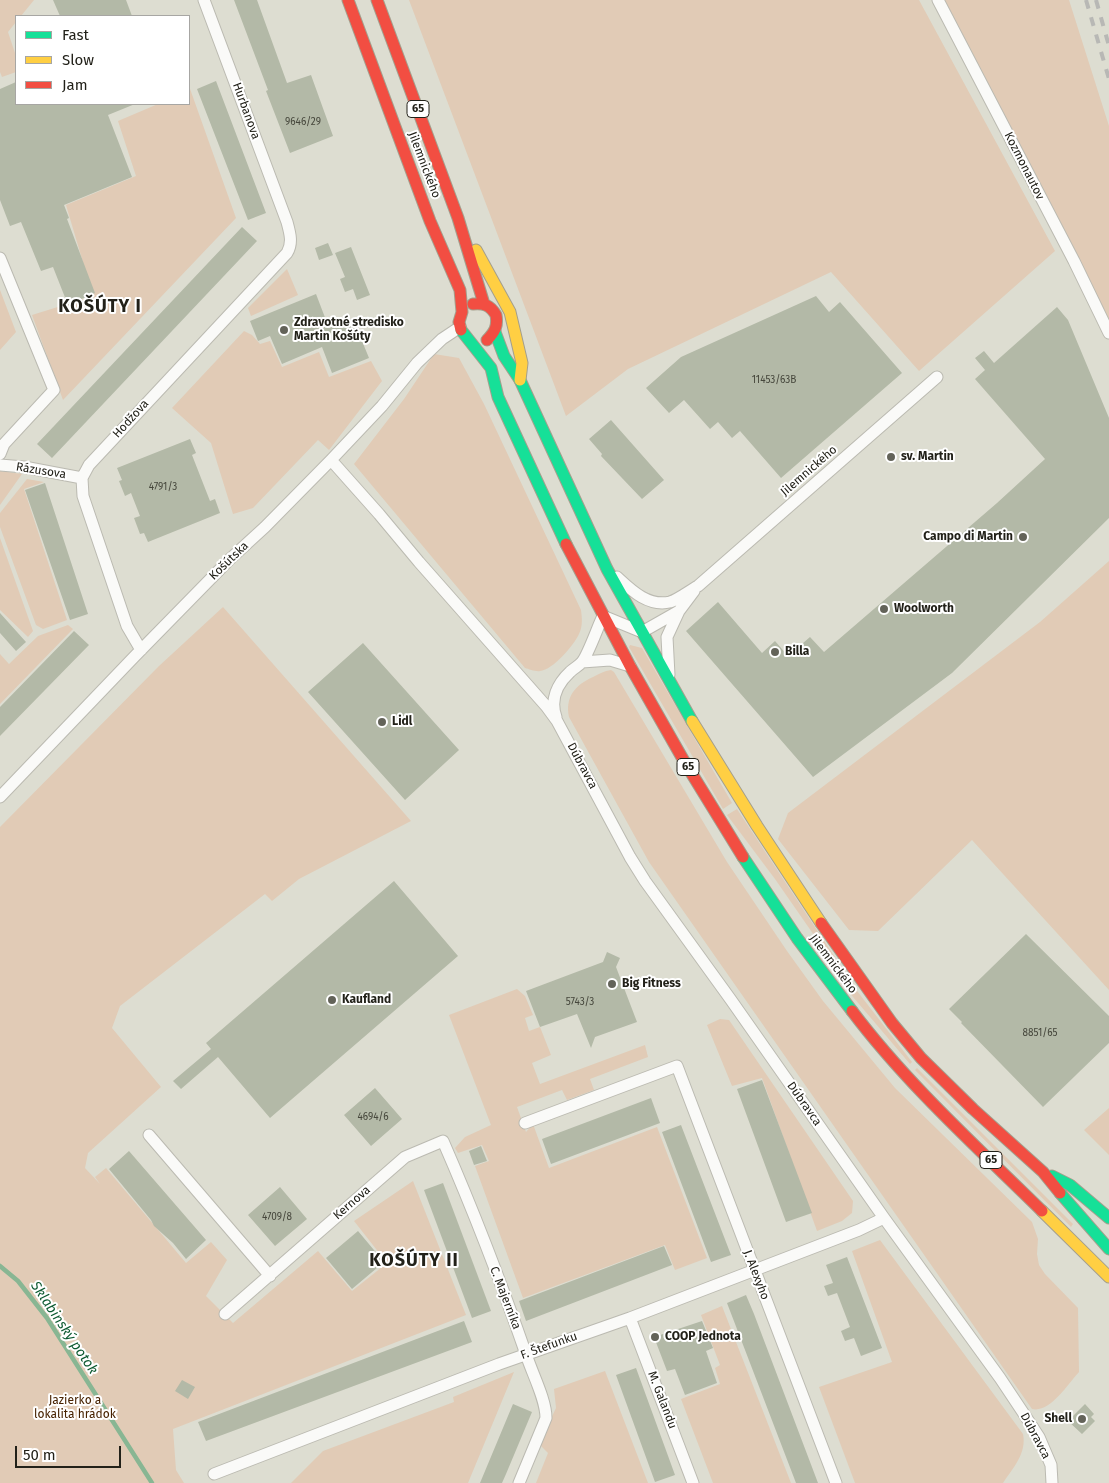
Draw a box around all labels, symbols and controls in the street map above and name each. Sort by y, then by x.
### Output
legend [15,15,190,105]
text: Fast [62,26,89,44]
text: Slow [62,51,94,69]
text: Jam [62,76,88,94]
street label: Hurbanova [229,81,263,141]
road number: 65 [407,100,429,118]
house number: 9646/29 [285,116,321,128]
street label: Jilemnického [405,130,443,200]
street label: Kozmonautov [1001,130,1047,202]
district label: KOŠÚTY I [57,296,143,318]
place label: Zdravotné stredisko Martin Košúty [294,316,404,344]
marker: Zdravotné stredisko Martin Košúty [278,324,290,336]
house number: 11453/63B [752,374,796,386]
street label: Hodžova [110,397,152,441]
street label: Jilemnického [778,443,840,499]
place label: sv. Martin [901,450,954,464]
marker: sv. Martin [885,451,897,463]
street label: Rázusova [15,460,67,482]
house number: 4791/3 [149,481,177,493]
place label: Campo di Martin [923,530,1013,544]
marker: Campo di Martin [1017,531,1029,543]
street label: Košútska [206,539,252,583]
place label: Woolworth [894,602,954,616]
marker: Woolworth [878,603,890,615]
place label: Billa [785,645,809,659]
marker: Billa [769,646,781,658]
place label: Lidl [392,715,412,729]
marker: Lidl [376,716,388,728]
street label: Dúbravca [564,740,600,792]
road number: 65 [677,759,699,776]
street label: Jilemnického [806,932,860,996]
place label: Big Fitness [622,977,681,991]
marker: Big Fitness [606,978,618,990]
place label: Kaufland [342,993,391,1007]
marker: Kaufland [326,994,338,1006]
house number: 5743/3 [566,996,594,1008]
house number: 8851/65 [1022,1027,1058,1039]
street label: Dúbravca [784,1079,824,1129]
house number: 4694/6 [358,1111,388,1123]
road number: 65 [980,1152,1002,1168]
street label: Kernova [331,1183,373,1223]
house number: 4709/8 [262,1211,292,1223]
street label: J. Alexyho [740,1248,772,1302]
district label: KOŠÚTY II [368,1250,460,1272]
street label: C. Majerníka [486,1265,524,1331]
water label: Sklabinský potok [27,1278,101,1378]
street label: F. Štefunku [519,1329,579,1363]
place label: COOP Jednota [665,1330,741,1344]
marker: COOP Jednota [649,1331,661,1343]
street label: M. Galandu [644,1369,680,1431]
park label: Jazierko a lokalita hrádok [34,1394,116,1422]
street label: Dúbravca [1017,1410,1053,1462]
place label: Shell [1044,1412,1072,1426]
marker: Shell [1076,1413,1088,1425]
scale bar [18,1436,124,1468]
text: 50 m [23,1446,56,1464]

